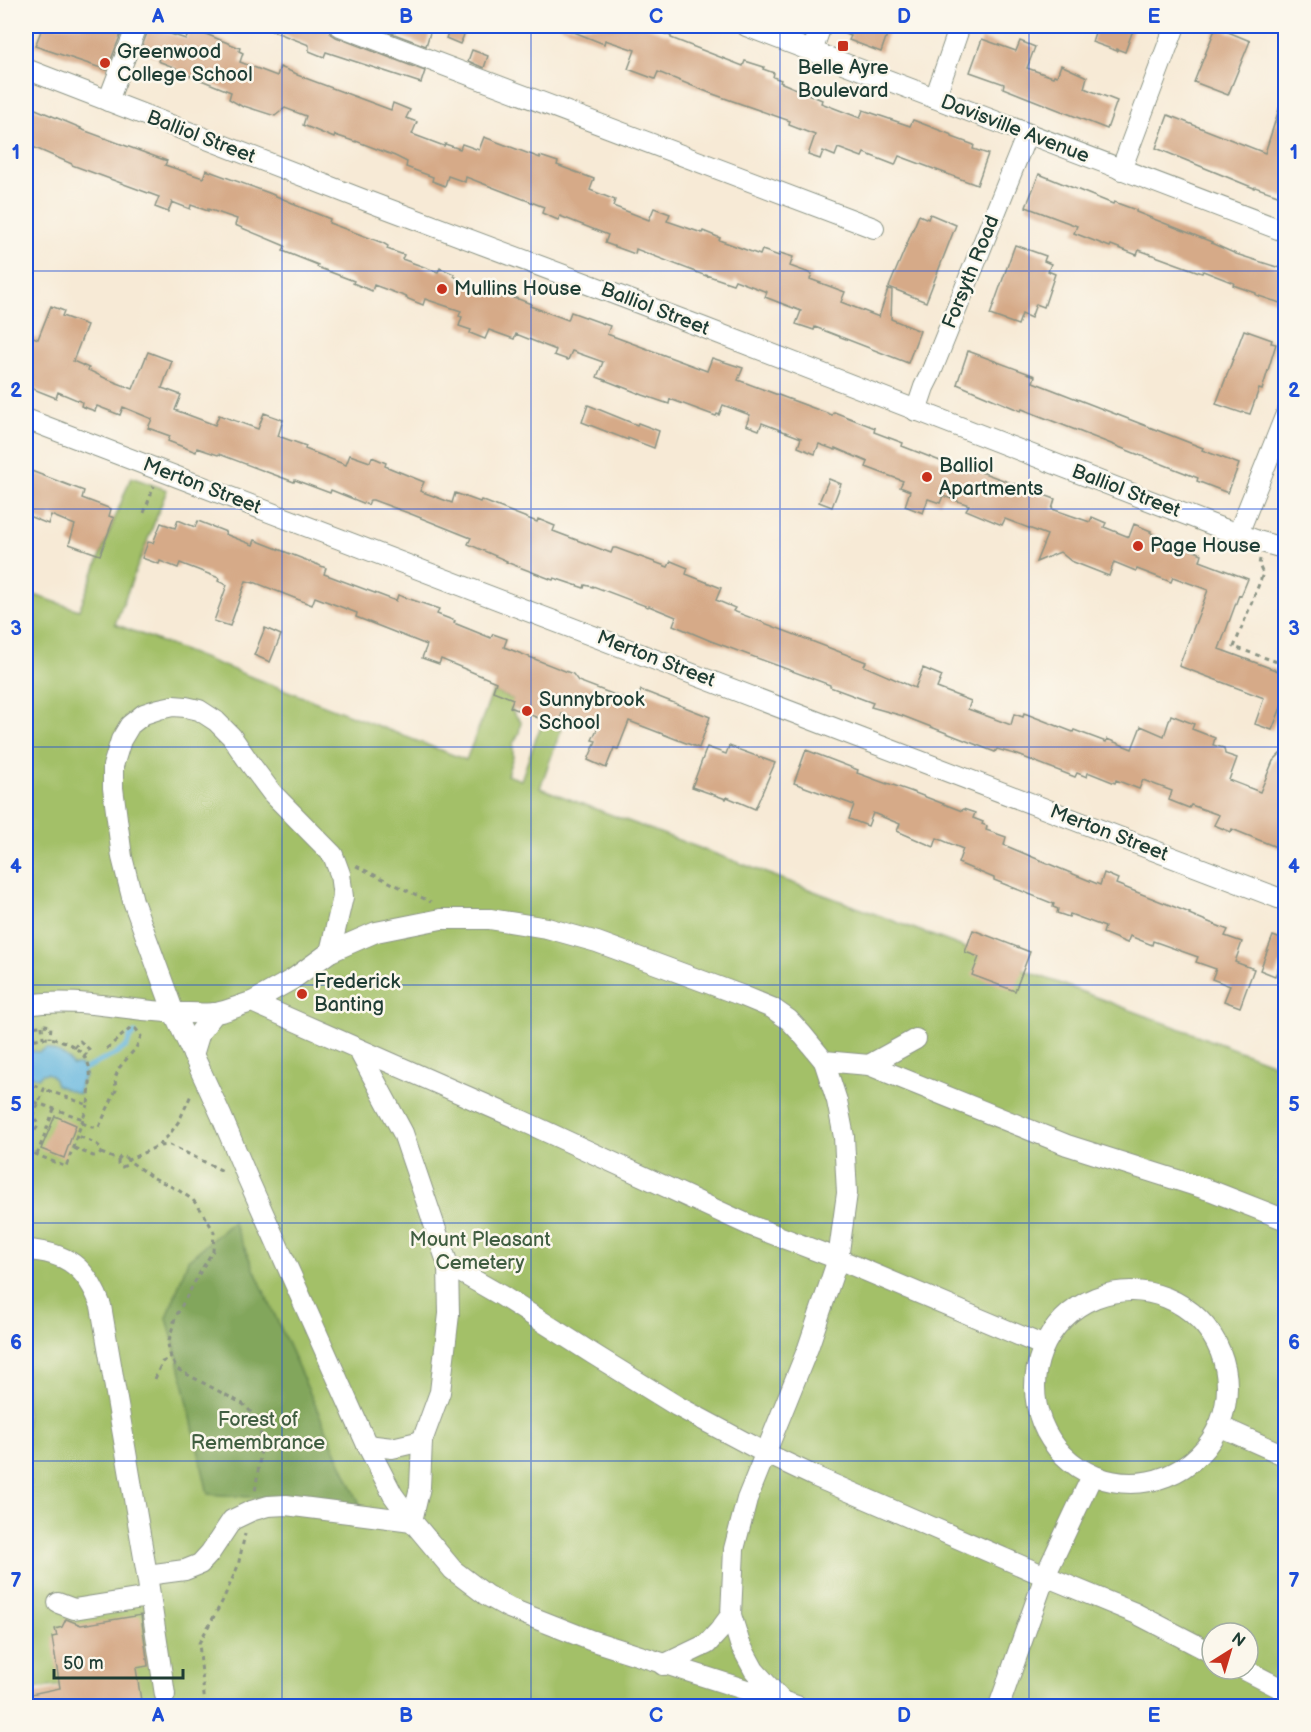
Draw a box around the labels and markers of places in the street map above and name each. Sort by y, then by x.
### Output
marker: Belle Ayre Boulevard [836,39,850,53]
place label: Greenwood College School [117,40,253,87]
marker: Greenwood College School [98,56,112,70]
place label: Belle Ayre Boulevard [797,56,889,103]
place label: Mullins House [454,277,581,301]
marker: Mullins House [435,282,449,296]
place label: Balliol Apartments [939,454,1043,501]
marker: Balliol Apartments [920,470,934,484]
place label: Page House [1150,534,1261,558]
marker: Page House [1131,539,1145,553]
place label: Sunnybrook School [539,688,645,735]
marker: Sunnybrook School [520,704,534,718]
place label: Frederick Banting [314,970,400,1017]
marker: Frederick Banting [295,987,309,1001]

